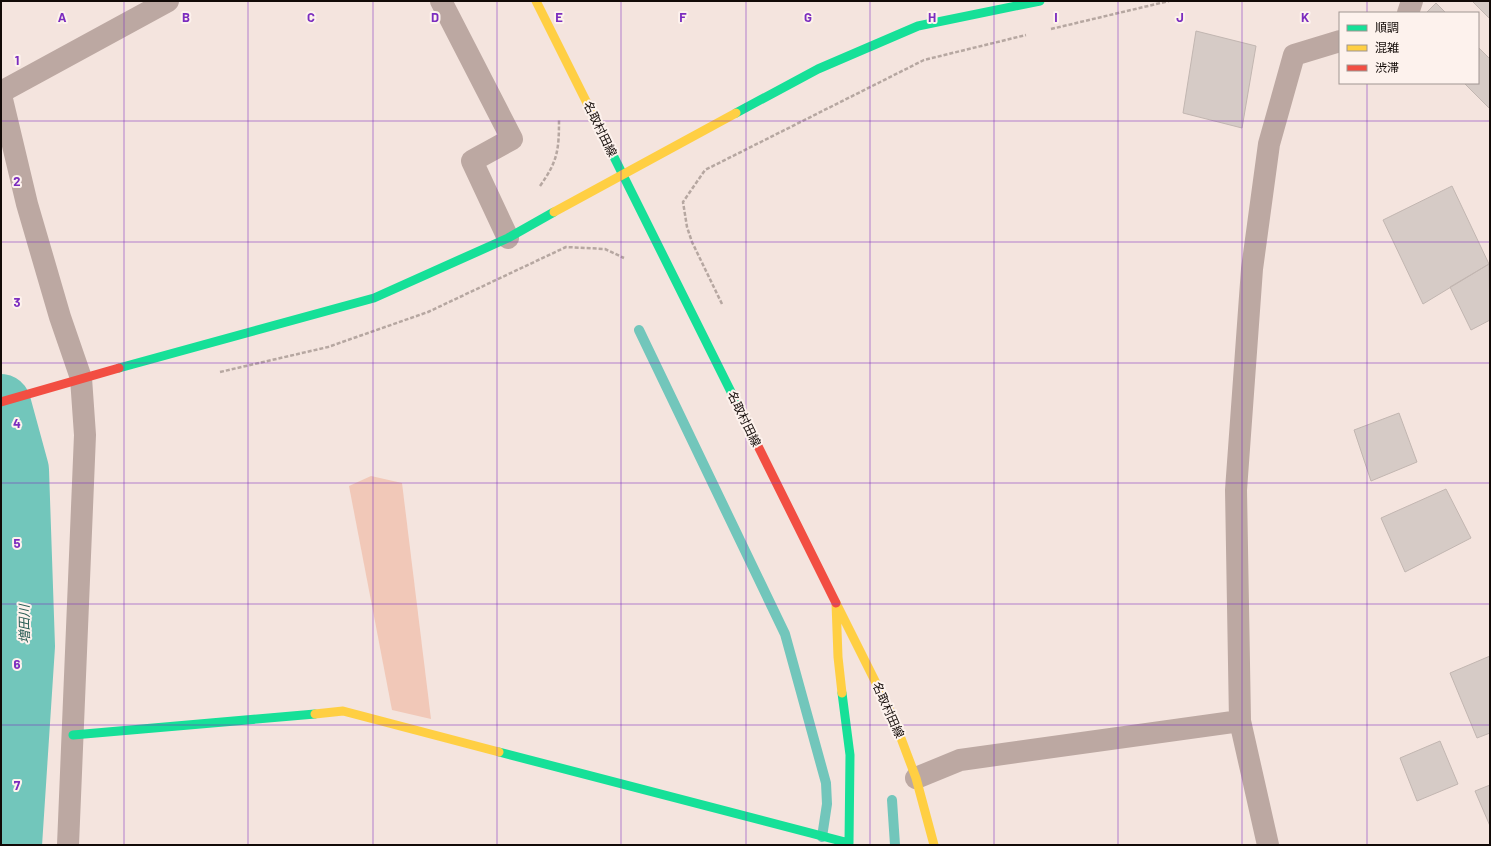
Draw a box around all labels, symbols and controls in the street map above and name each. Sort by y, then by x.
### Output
text: A [58,9,67,25]
text: B [182,9,190,25]
text: C [307,9,315,25]
text: D [431,9,439,25]
text: E [555,9,563,25]
text: F [679,9,687,25]
text: G [804,9,812,25]
text: H [928,9,936,25]
text: I [1054,9,1058,25]
text: J [1176,9,1184,25]
text: K [1301,9,1309,25]
legend [1339,12,1479,84]
text: 順調 [1375,20,1399,34]
text: 混雑 [1375,40,1399,54]
text: 1 [15,52,19,68]
text: 渋滞 [1375,60,1399,74]
street label: 名取村田線 [581,99,620,159]
text: 2 [13,173,21,189]
text: 3 [13,294,21,310]
street label: 名取村田線 [725,389,764,449]
text: 4 [13,415,21,431]
text: 5 [13,535,21,551]
water label: 増田川 [16,602,32,644]
text: 6 [14,656,21,672]
street label: 名取村田線 [870,679,908,740]
text: 7 [14,777,21,793]

